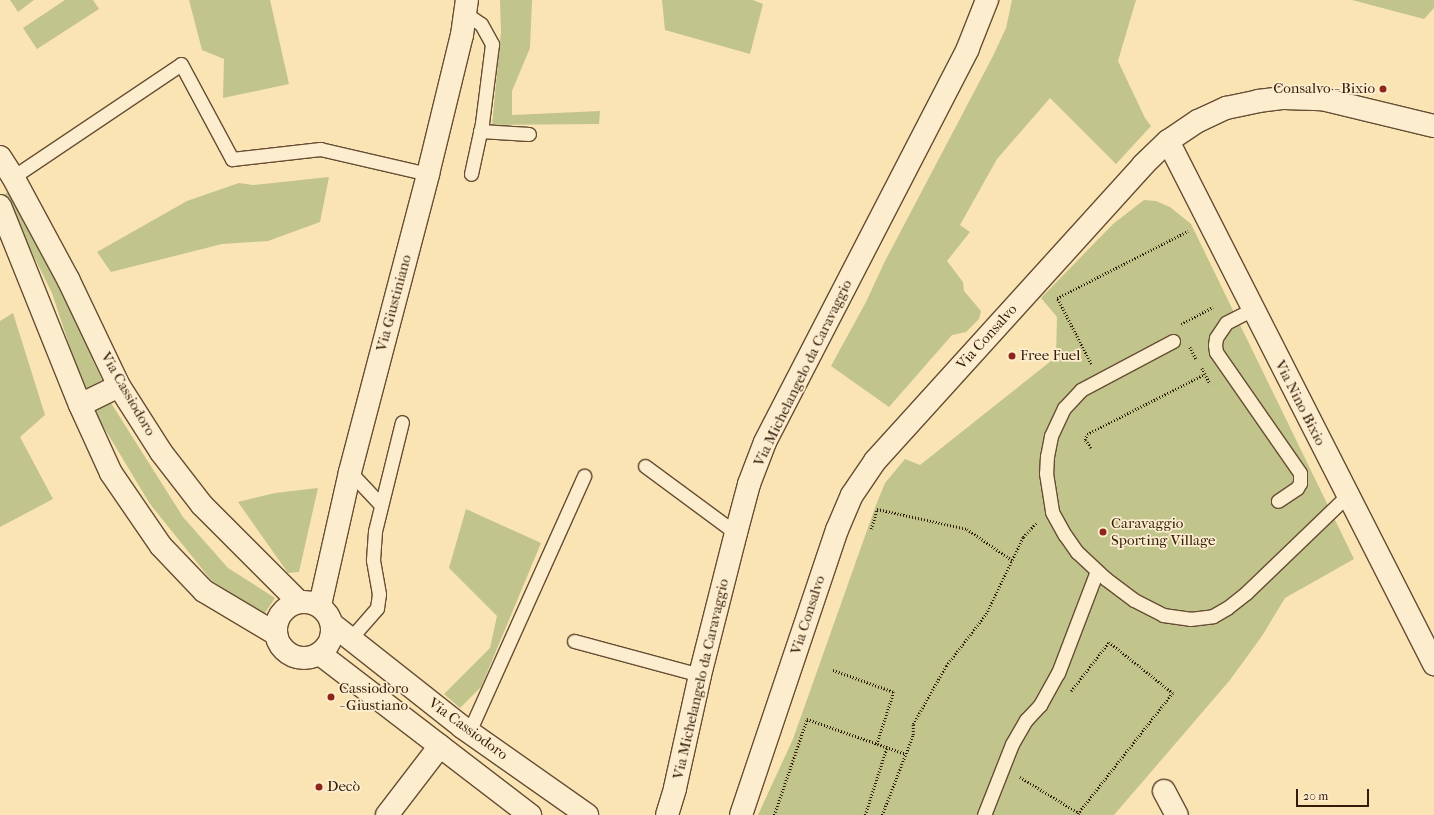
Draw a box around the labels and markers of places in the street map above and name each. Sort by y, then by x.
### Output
place label: Consalvo - Bixio [1273,80,1375,98]
marker: Consalvo - Bixio [1378,84,1388,94]
place label: Free Fuel [1020,347,1080,365]
marker: Free Fuel [1007,351,1017,361]
place label: Caravaggio Sporting Village [1111,514,1215,549]
marker: Caravaggio Sporting Village [1098,527,1108,537]
place label: Cassiodoro - Giustiano [339,679,409,714]
marker: Cassiodoro - Giustiano [326,692,336,702]
place label: Decò [327,778,360,796]
marker: Decò [314,782,324,792]

